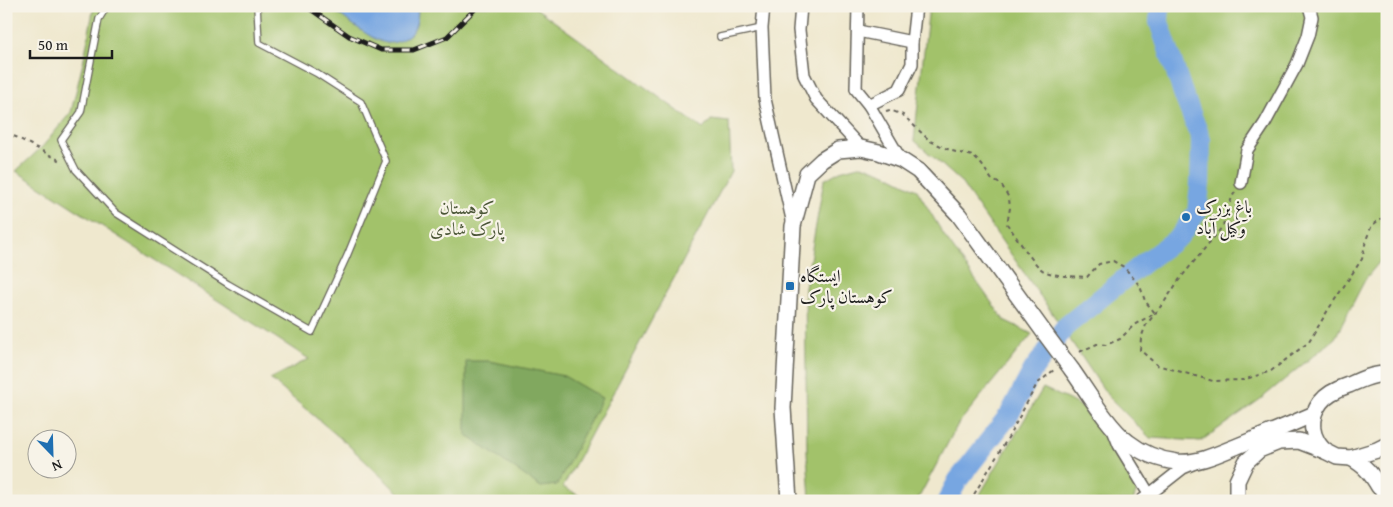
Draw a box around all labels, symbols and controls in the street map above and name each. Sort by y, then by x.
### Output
scale bar [30,28,112,60]
text: 50 m [38,34,69,55]
place label: باغ بزرک وکیل آباد [1196,193,1252,241]
park label: کوهستان پارک شادی [430,194,506,242]
marker: باغ بزرک وکیل آباد [1180,211,1192,223]
place label: ایستگاه کوهستان پارک [800,262,893,310]
marker: ایستگاه کوهستان پارک [784,280,796,292]
north arrow [28,430,78,480]
text: N [48,455,65,477]

